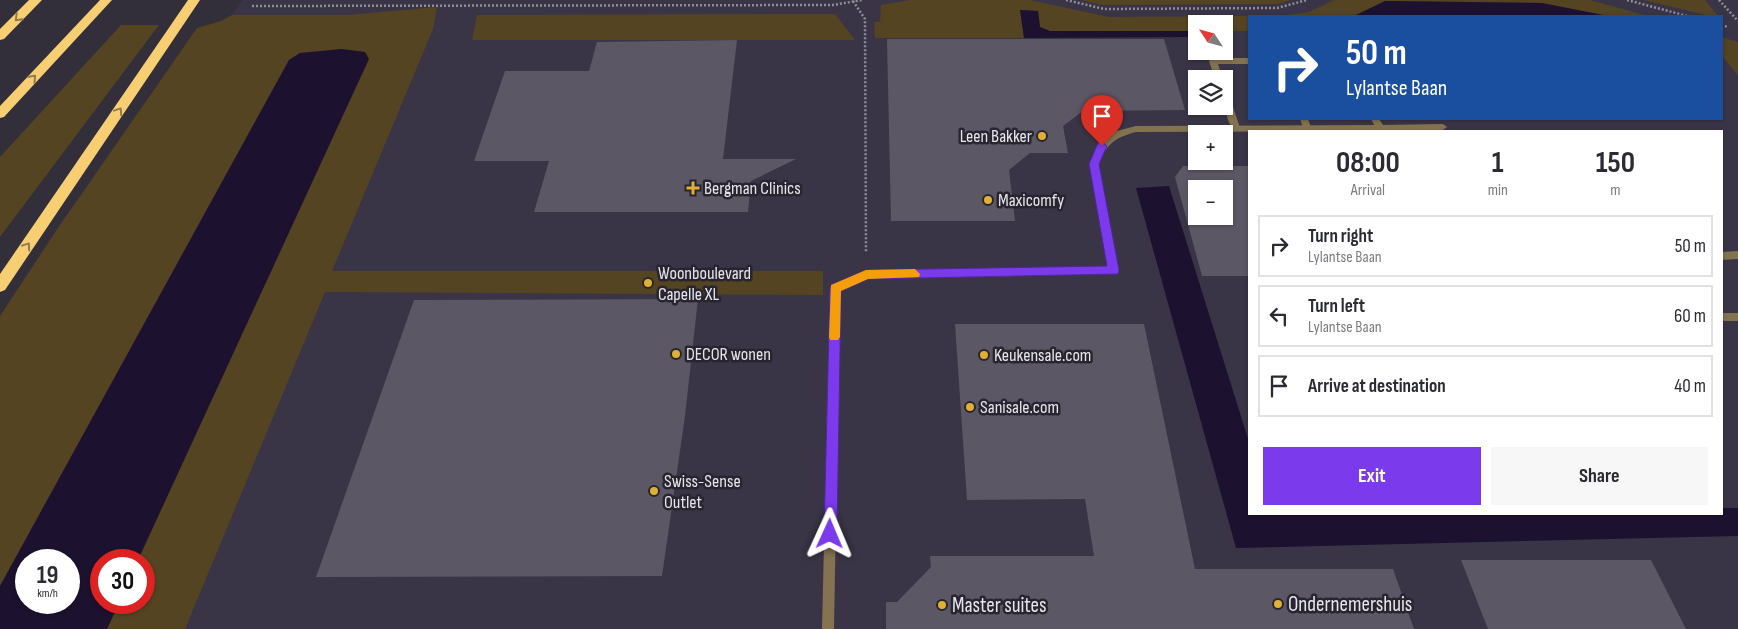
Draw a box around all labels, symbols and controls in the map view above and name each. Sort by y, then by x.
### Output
one-way arrow [15,12,24,21]
north arrow [1188,15,1232,60]
map controls [1188,15,1233,225]
text: 50 m [1346,32,1407,75]
icon: right [1263,35,1328,100]
button: layers [1188,70,1233,115]
one-way arrow [27,75,36,84]
text: Lylantse Baan [1346,75,1447,102]
pin [1081,95,1123,146]
icon: arrive [1088,102,1116,130]
one-way arrow [112,108,122,117]
button: + [1188,125,1233,170]
place label: Leen Bakker [960,126,1032,147]
marker: Leen Bakker [1036,130,1048,142]
text: 08:00 [1336,145,1400,181]
text: 1 [1492,145,1504,181]
text: 150 [1596,145,1635,181]
place label: Bergman Clinics [704,178,801,199]
button: − [1188,180,1233,225]
marker: Bergman Clinics [686,181,700,195]
text: Arrival [1351,181,1385,200]
text: min [1488,181,1508,200]
text: m [1610,181,1621,200]
place label: Maxicomfy [998,190,1064,211]
marker: Maxicomfy [982,194,994,206]
text: Turn right [1308,225,1373,248]
icon: right [1265,232,1293,260]
text: 50 m [1675,235,1706,258]
one-way arrow [21,242,30,252]
text: Lylantse Baan [1308,248,1382,267]
place label: Woonboulevard Capelle XL [658,263,751,305]
marker: Woonboulevard Capelle XL [642,277,654,289]
text: Turn left [1308,295,1365,318]
icon: left [1265,302,1293,330]
text: 60 m [1674,305,1706,328]
text: Lylantse Baan [1308,318,1382,337]
place label: DECOR wonen [686,344,771,365]
place label: Keukensale.com [994,345,1091,366]
marker: DECOR wonen [670,348,682,360]
marker: Keukensale.com [978,349,990,361]
icon: arrive [1265,372,1293,400]
text: Arrive at destination [1308,375,1446,398]
text: 40 m [1674,375,1706,398]
place label: Sanisale.com [980,397,1059,418]
marker: Sanisale.com [964,401,976,413]
button: Exit [1263,447,1481,505]
button: Share [1491,447,1708,505]
place label: Swiss-Sense Outlet [664,471,741,513]
marker: Swiss-Sense Outlet [648,485,660,497]
position arrow [803,507,855,559]
speed limit sign: 30 [90,549,155,614]
text: 19 [37,560,58,591]
text: km/h [37,586,58,601]
place label: Ondernemershuis [1288,592,1412,617]
place label: Master suites [952,593,1047,618]
marker: Ondernemershuis [1272,598,1284,610]
marker: Master suites [936,599,948,611]

